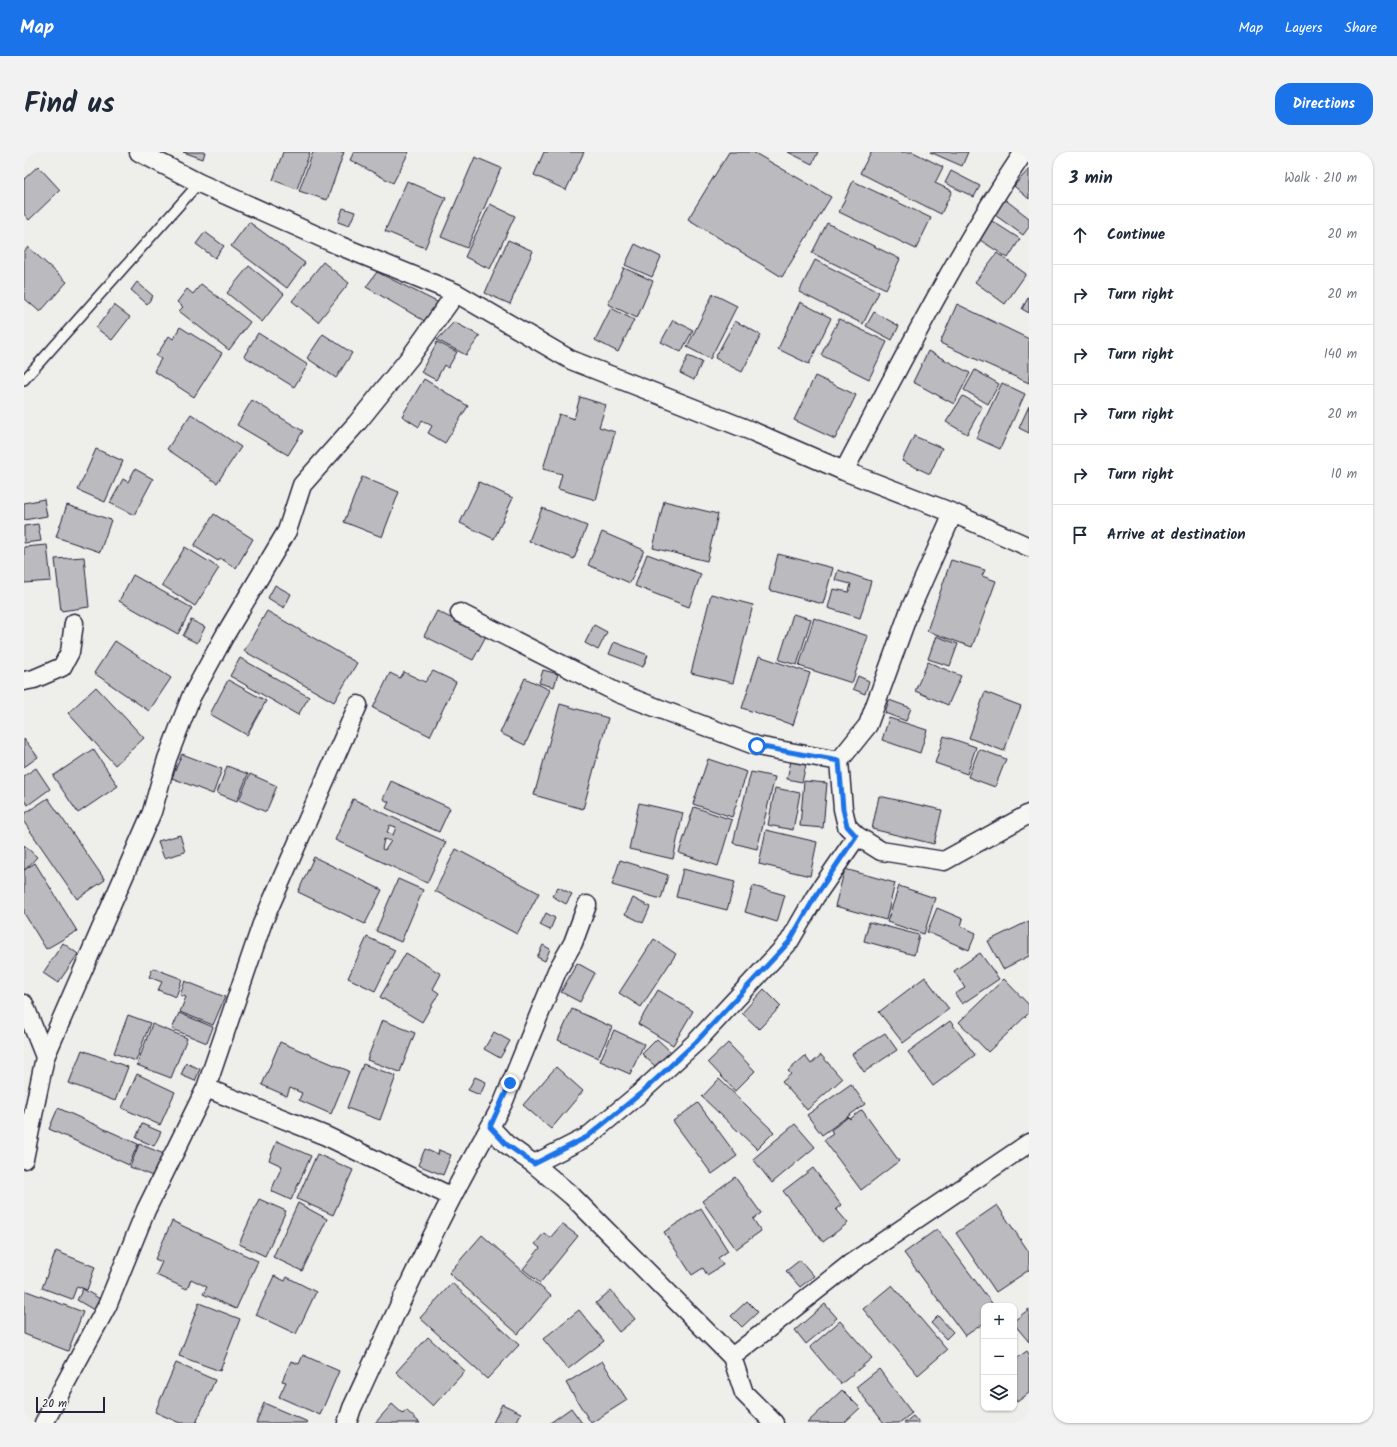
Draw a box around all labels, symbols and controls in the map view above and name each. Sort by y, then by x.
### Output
text: Map [20,13,54,43]
text: Map [1239,17,1263,39]
text: Layers [1285,17,1323,39]
text: Share [1345,17,1377,39]
text: Find us [24,82,115,127]
button: Directions [1275,83,1373,125]
text: 3 min [1069,165,1113,192]
text: Walk · 210 m [1284,168,1357,189]
text: Continue [1107,223,1165,247]
icon: ahead [1069,224,1091,246]
text: 20 m [1327,224,1357,245]
text: Turn right [1107,283,1174,307]
icon: right [1069,284,1091,306]
text: 20 m [1327,284,1357,305]
text: Turn right [1107,343,1174,367]
icon: right [1069,344,1091,366]
text: 140 m [1324,344,1357,365]
text: Turn right [1107,403,1174,427]
icon: right [1069,404,1091,426]
text: 20 m [1327,404,1357,425]
text: Turn right [1107,463,1174,487]
icon: right [1069,464,1091,486]
text: 10 m [1331,464,1357,485]
text: Arrive at destination [1107,523,1246,547]
icon: arrive [1069,524,1091,546]
route start [748,737,766,755]
route end [501,1074,519,1092]
map controls [981,1303,1017,1411]
button: + [981,1303,1017,1339]
button: − [981,1339,1017,1375]
button: layers [981,1375,1017,1411]
scale bar [36,1395,105,1414]
text: 20 m [42,1395,67,1413]

